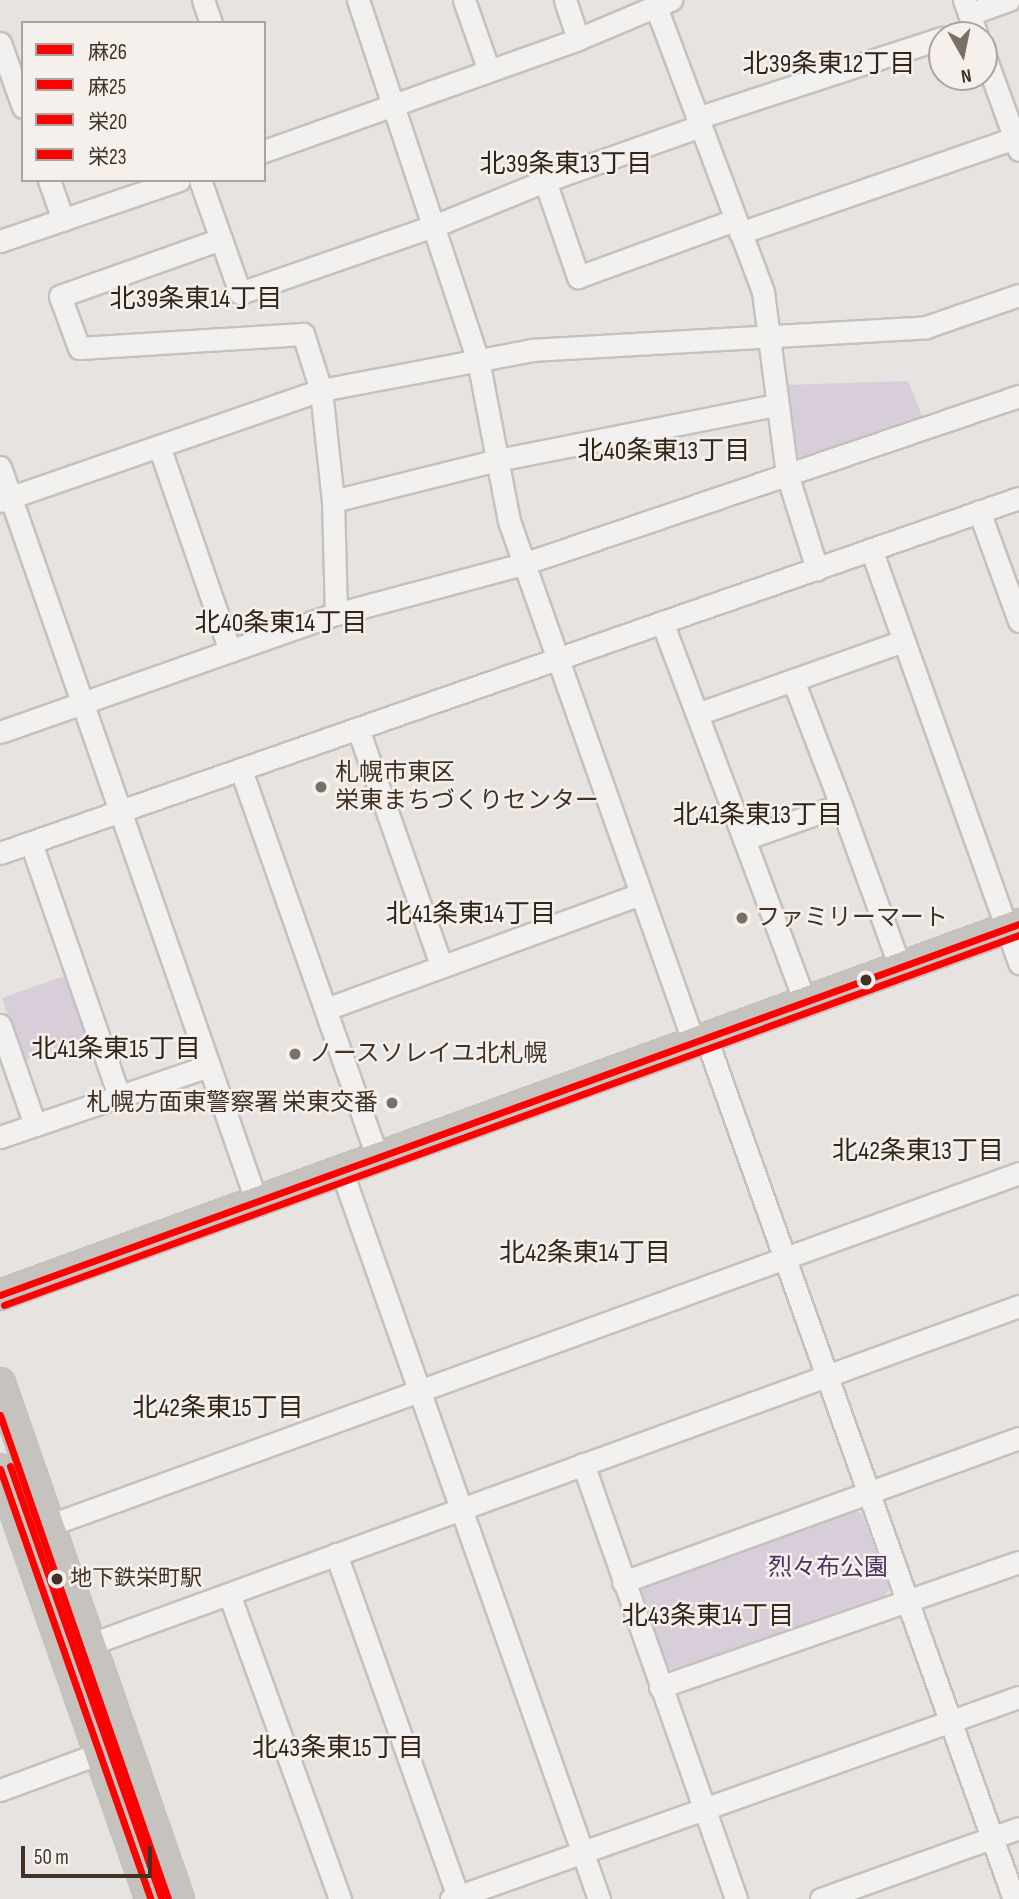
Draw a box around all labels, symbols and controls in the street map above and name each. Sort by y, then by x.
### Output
legend [21,21,266,182]
north arrow [928,21,998,91]
text: 麻26 [88,40,127,65]
district label: 北39条東12丁目 [743,49,915,81]
text: N [959,63,973,87]
text: 麻25 [88,75,126,100]
text: 栄20 [88,110,127,135]
text: 栄23 [88,145,127,170]
district label: 北39条東13丁目 [480,149,652,181]
district label: 北39条東14丁目 [110,284,282,316]
district label: 北40条東13丁目 [578,436,750,468]
district label: 北40条東14丁目 [195,608,367,640]
place label: 札幌市東区 栄東まちづくりセンター [335,759,599,815]
marker: 札幌市東区 栄東まちづくりセンター [313,779,329,795]
district label: 北41条東13丁目 [673,800,843,832]
district label: 北41条東14丁目 [386,899,556,931]
place label: ファミリーマート [756,904,948,932]
marker: ファミリーマート [734,910,750,926]
unlabelled marker [859,973,873,987]
district label: 北41条東15丁目 [31,1034,201,1066]
place label: ノースソレイユ北札幌 [309,1040,549,1068]
marker: ノースソレイユ北札幌 [287,1046,303,1062]
place label: 札幌方面東警察署 栄東交番 [86,1089,378,1117]
marker: 札幌方面東警察署 栄東交番 [384,1095,400,1111]
district label: 北42条東13丁目 [832,1136,1004,1168]
district label: 北42条東14丁目 [499,1238,671,1270]
district label: 北42条東15丁目 [132,1393,304,1425]
park label: 烈々布公園 [768,1554,888,1582]
place label: 地下鉄栄町駅 [70,1566,202,1592]
marker: 地下鉄栄町駅 [50,1572,64,1586]
district label: 北43条東14丁目 [622,1601,794,1633]
district label: 北43条東15丁目 [252,1733,424,1765]
scale bar [24,1832,156,1876]
text: 50 m [34,1845,69,1870]

